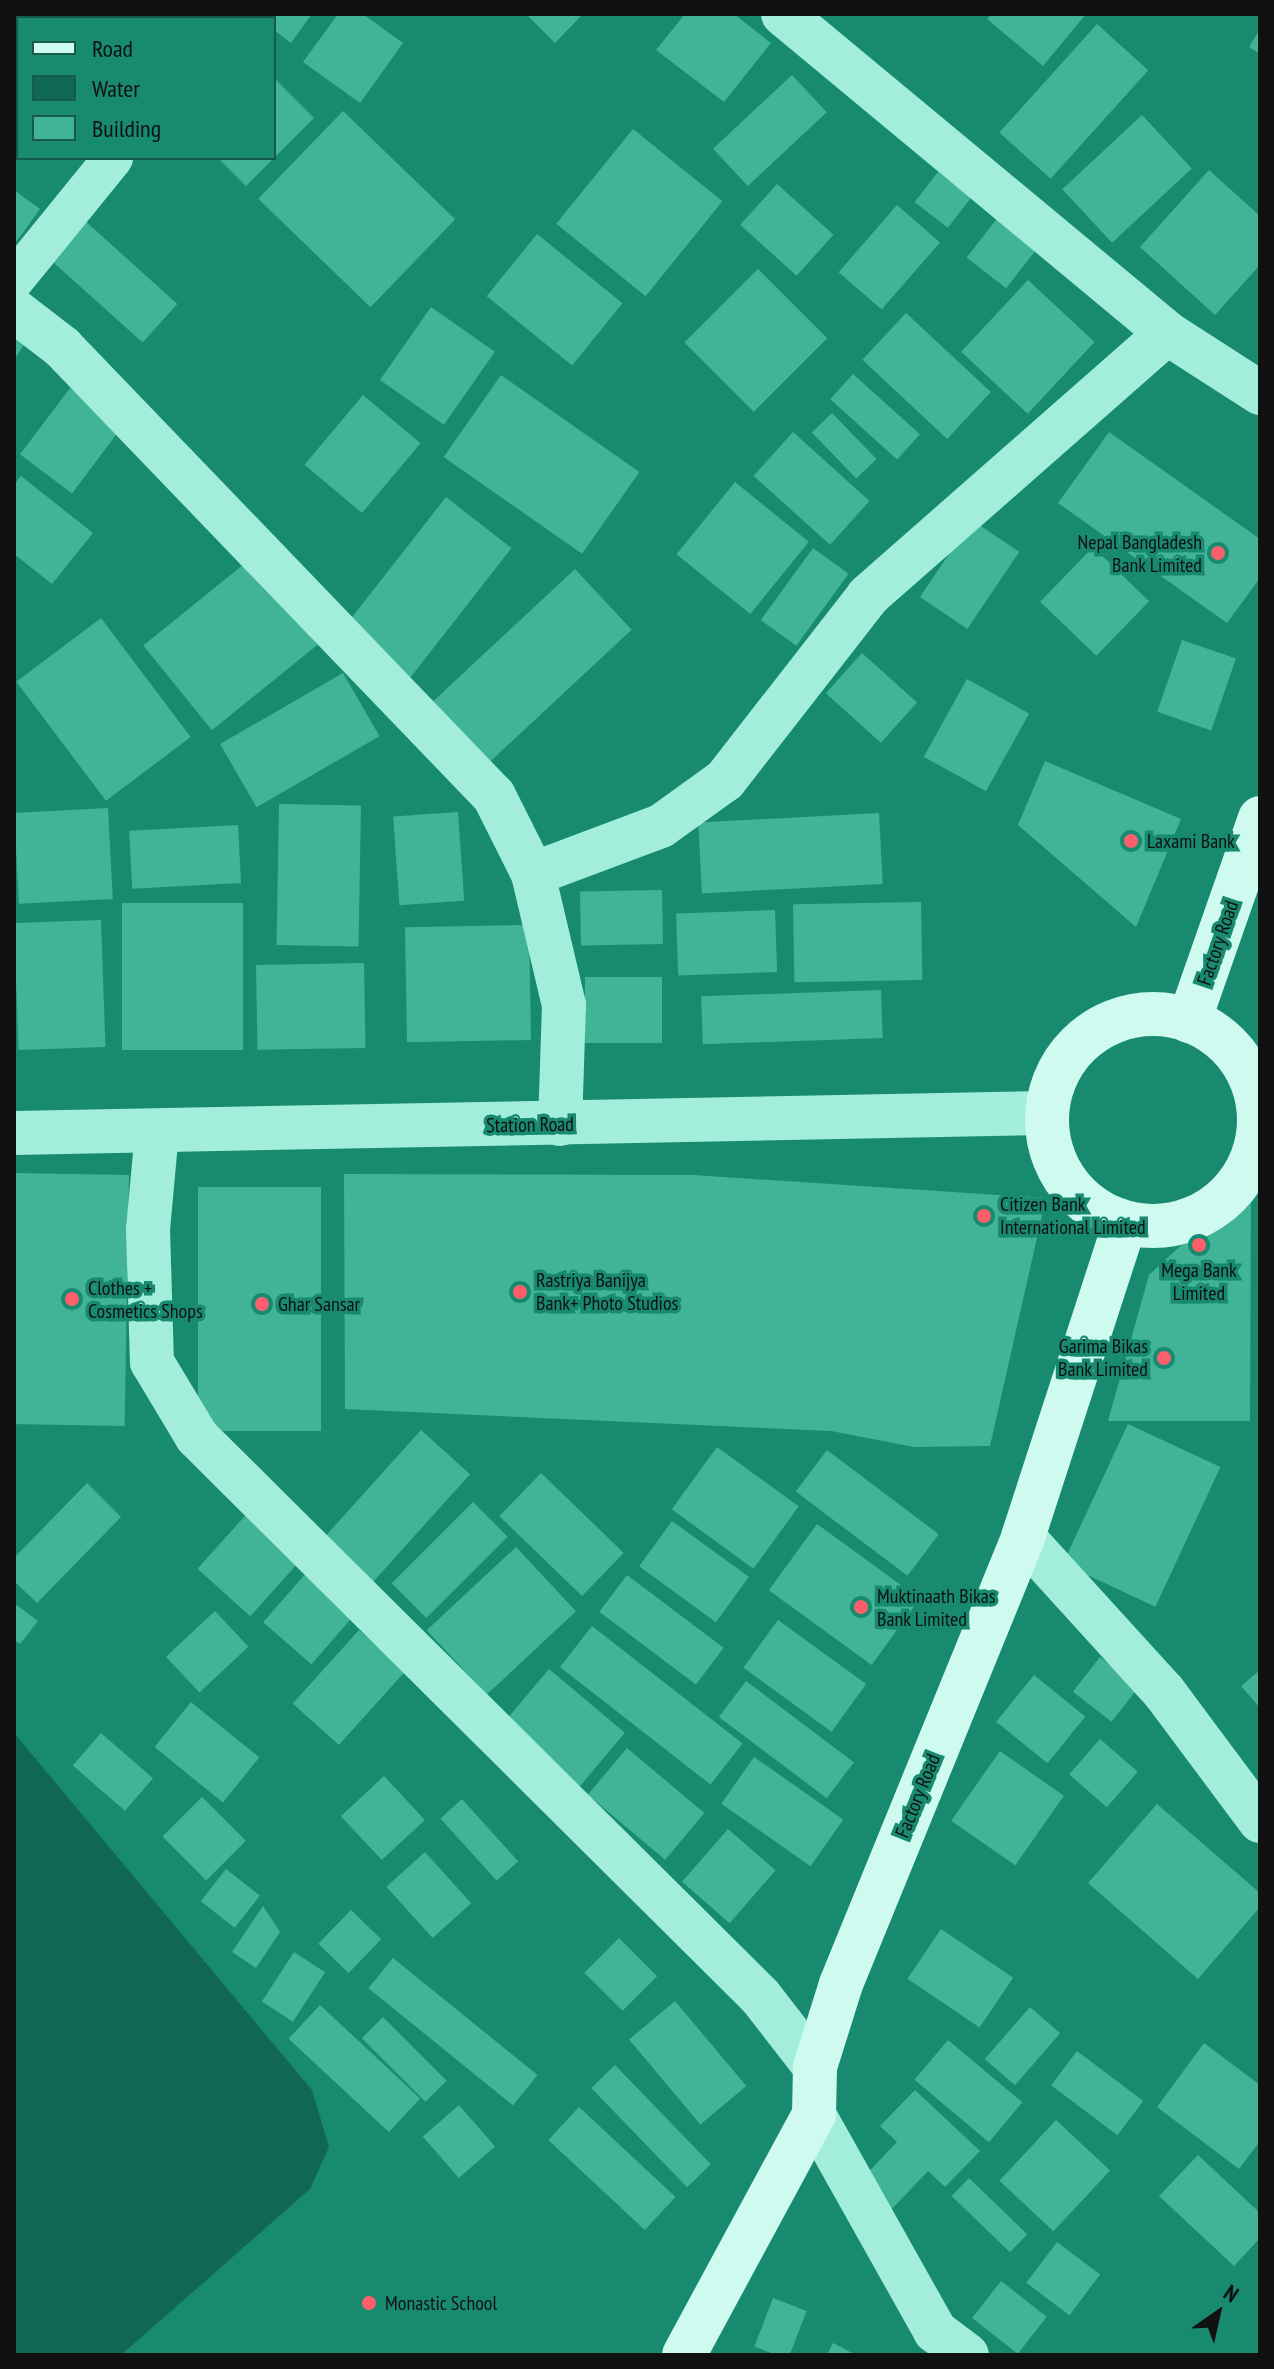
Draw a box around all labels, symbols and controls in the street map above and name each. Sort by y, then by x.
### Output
legend [16,16,276,160]
text: Road [92,33,133,64]
text: Water [92,73,140,104]
text: Building [92,113,161,144]
place label: Nepal Bangladesh Bank Limited [1077,530,1202,577]
marker: Nepal Bangladesh Bank Limited [1209,544,1227,562]
place label: Laxami Bank [1147,829,1235,853]
marker: Laxami Bank [1122,832,1140,850]
street label: Factory Road [1192,897,1244,989]
street label: Station Road [486,1112,574,1138]
place label: Citizen Bank International Limited [1000,1192,1146,1239]
marker: Citizen Bank International Limited [975,1207,993,1225]
marker: Mega Bank Limited [1190,1236,1208,1254]
place label: Mega Bank Limited [1161,1258,1237,1305]
place label: Rastriya Banijya Bank+ Photo Studios [536,1268,678,1315]
place label: Clothes + Cosmetics Shops [88,1276,203,1323]
marker: Rastriya Banijya Bank+ Photo Studios [511,1283,529,1301]
marker: Clothes + Cosmetics Shops [63,1290,81,1308]
place label: Ghar Sansar [278,1292,360,1316]
marker: Ghar Sansar [253,1295,271,1313]
place label: Garima Bikas Bank Limited [1058,1334,1148,1381]
marker: Garima Bikas Bank Limited [1155,1349,1173,1367]
place label: Muktinaath Bikas Bank Limited [877,1584,996,1631]
marker: Muktinaath Bikas Bank Limited [852,1598,870,1616]
street label: Factory Road [890,1750,946,1842]
north arrow [1178,2273,1258,2353]
text: N [1219,2278,1244,2308]
place label: Monastic School [385,2291,498,2315]
marker: Monastic School [360,2294,378,2312]

